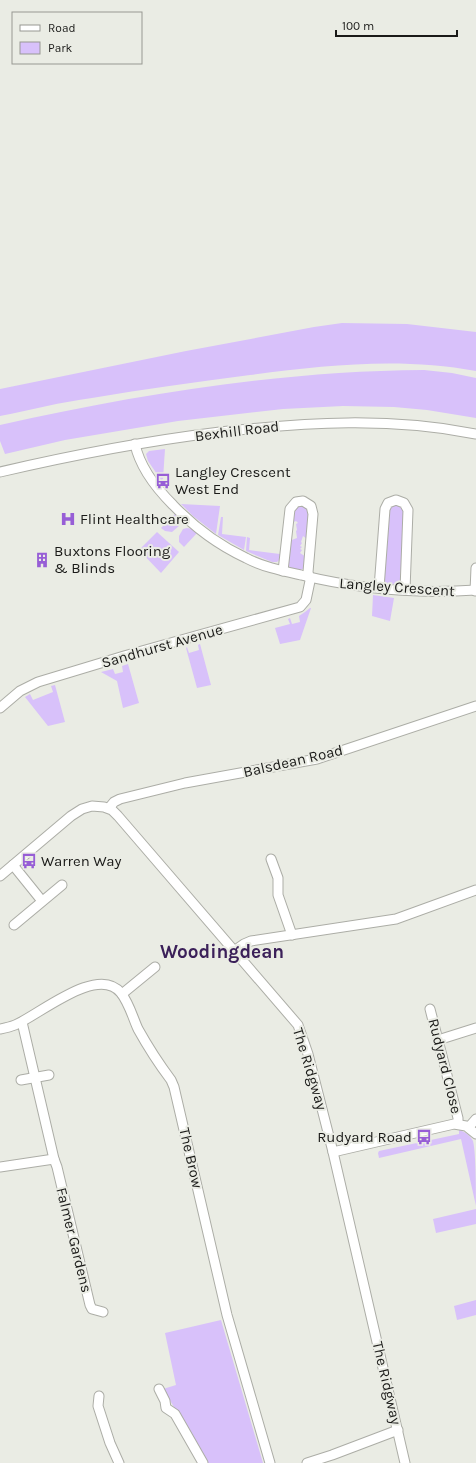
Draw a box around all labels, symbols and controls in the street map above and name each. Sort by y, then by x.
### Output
legend [12,12,142,64]
scale bar [336,12,457,38]
text: 100 m [342,19,374,33]
text: Road [48,21,76,35]
text: Park [48,41,73,55]
street label: Bexhill Road [194,417,280,445]
place label: Langley Crescent West End [175,463,291,498]
bus stop icon: Langley Crescent West End [154,472,172,490]
hospital icon: Flint Healthcare [59,510,77,528]
place label: Flint Healthcare [80,510,189,528]
place label: Buxtons Flooring & Blinds [54,542,171,577]
building icon: Buxtons Flooring & Blinds [33,551,51,569]
street label: Langley Crescent [339,574,456,600]
street label: Sandhurst Avenue [99,620,225,672]
street label: Balsdean Road [241,741,345,781]
bus stop icon: Warren Way [20,852,38,870]
place label: Warren Way [41,852,122,870]
district label: Woodingdean [160,941,284,963]
street label: Rudyard Close [424,1017,466,1115]
street label: The Ridgway [289,1026,331,1112]
street label: The Brow [175,1126,207,1190]
place label: Rudyard Road [317,1128,412,1146]
bus stop icon: Rudyard Road [415,1128,433,1146]
street label: Falmer Gardens [52,1186,96,1294]
street label: The Ridgway [369,1340,405,1426]

